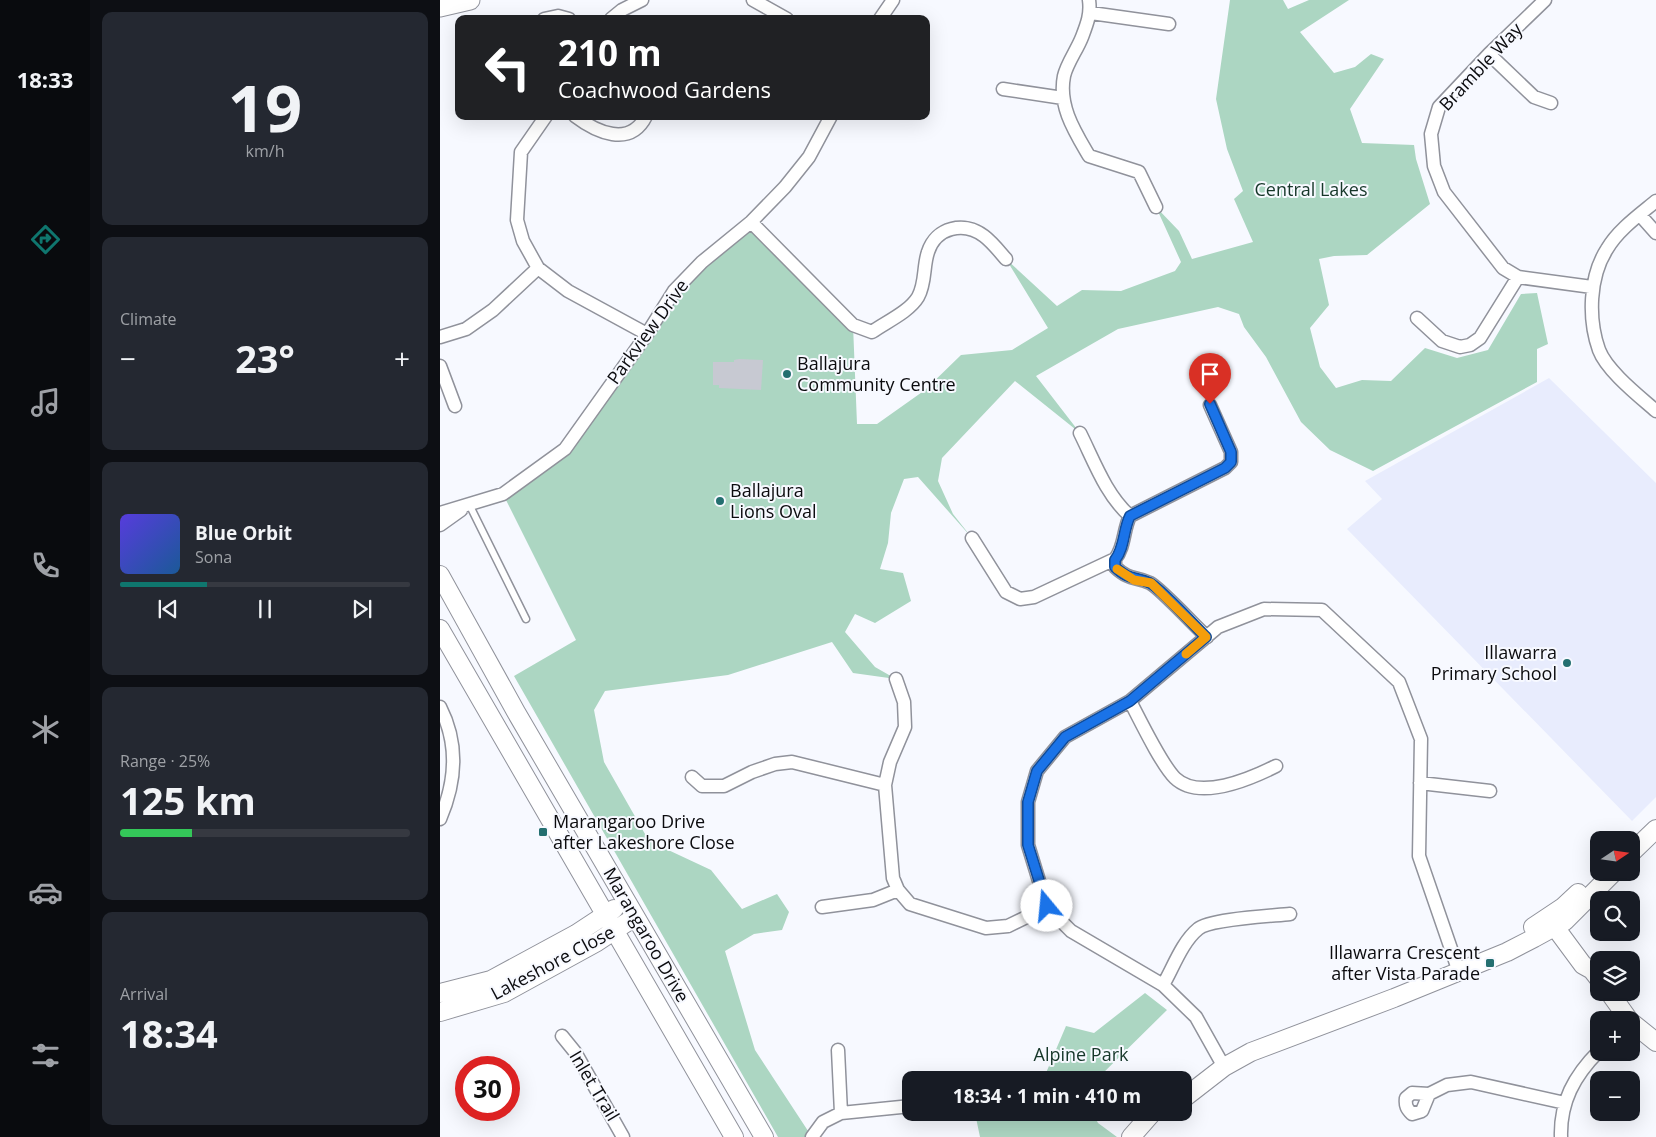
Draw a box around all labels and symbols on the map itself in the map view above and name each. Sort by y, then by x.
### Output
street label: Bramble Way [1433,17,1528,115]
park label: Central Lakes [1254,177,1368,201]
street label: Parkview Drive [601,274,693,389]
place label: Ballajura Community Centre [797,351,956,396]
pin [1189,353,1231,404]
marker: Ballajura Community Centre [781,368,793,380]
place label: Ballajura Lions Oval [730,478,817,523]
marker: Ballajura Lions Oval [714,495,726,507]
place label: Illawarra Primary School [1431,640,1557,685]
marker: Illawarra Primary School [1561,657,1573,669]
place label: Marangaroo Drive after Lakeshore Close [553,809,735,854]
marker: Marangaroo Drive after Lakeshore Close [537,826,549,838]
north arrow [1590,831,1640,881]
street label: Marangaroo Drive [598,863,695,1006]
position arrow [1020,879,1072,931]
street label: Lakeshore Close [486,919,619,1005]
place label: Illawarra Crescent after Vista Parade [1329,940,1480,985]
marker: Illawarra Crescent after Vista Parade [1484,957,1496,969]
park label: Alpine Park [1034,1042,1129,1066]
street label: Inlet Trail [564,1046,625,1125]
speed limit sign: 30 [455,1056,520,1121]

